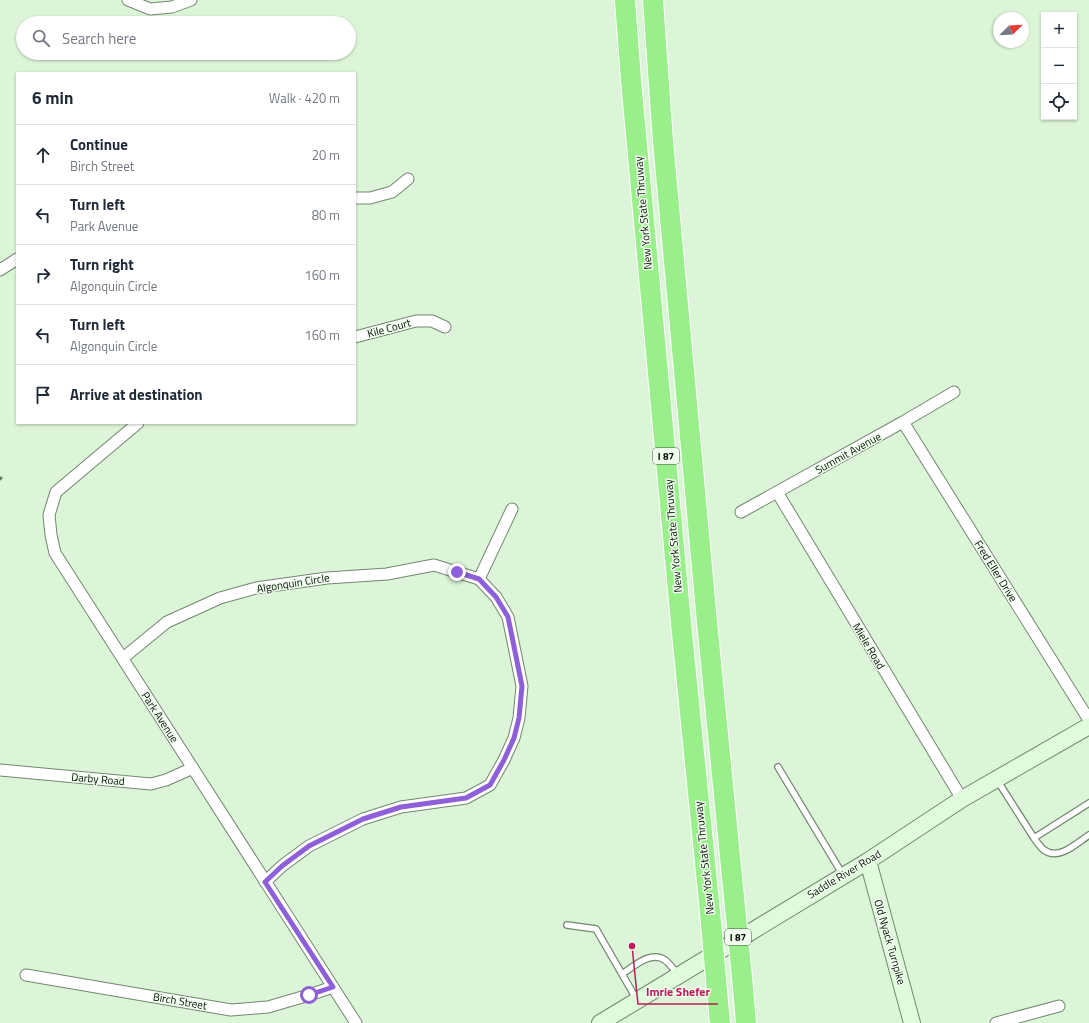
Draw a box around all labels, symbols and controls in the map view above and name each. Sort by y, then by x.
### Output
north arrow [993,12,1029,48]
map controls [1041,12,1077,120]
button: + [1041,12,1077,48]
search box [16,16,356,60]
icon: search [30,27,52,49]
text: Search here [62,27,136,50]
button: − [1041,48,1077,84]
button: locate [1041,84,1077,120]
text: 6 min [32,85,73,111]
text: Walk · 420 m [269,88,340,108]
text: Continue [70,133,128,156]
icon: ahead [32,144,54,166]
text: 20 m [312,145,340,165]
street label: New York State Thruway [630,155,656,270]
text: Birch Street [70,156,134,176]
text: Turn left [70,193,125,216]
icon: left [32,204,54,226]
text: 80 m [312,205,340,225]
text: Park Avenue [70,216,138,236]
text: Turn right [70,253,134,276]
icon: right [32,264,54,286]
text: 160 m [304,265,340,285]
text: Algonquin Circle [70,276,157,296]
text: Turn left [70,313,125,336]
street label: Kile Court [365,314,413,341]
icon: left [32,324,54,346]
text: 160 m [304,325,340,345]
text: Algonquin Circle [70,336,157,356]
text: Arrive at destination [70,383,203,406]
icon: arrive [32,384,54,406]
street label: Summit Avenue [812,428,884,478]
road number: I 87 [653,448,679,464]
street label: New York State Thruway [660,478,686,593]
street label: Fred Eller Drive [971,537,1022,605]
route end [448,563,466,581]
street label: Algonquin Circle [255,569,331,597]
street label: Miele Road [849,620,889,672]
street label: Park Avenue [138,688,183,746]
street label: Darby Road [71,769,126,789]
street label: New York State Thruway [690,800,718,915]
street label: Saddle River Road [804,846,884,902]
street label: Old Nyack Turnpike [870,898,910,987]
road number: I 87 [725,929,751,945]
callout: Imrie Shefer [638,980,718,1004]
text: Imrie Shefer [646,982,710,1001]
route start [300,986,318,1004]
street label: Birch Street [152,988,208,1014]

